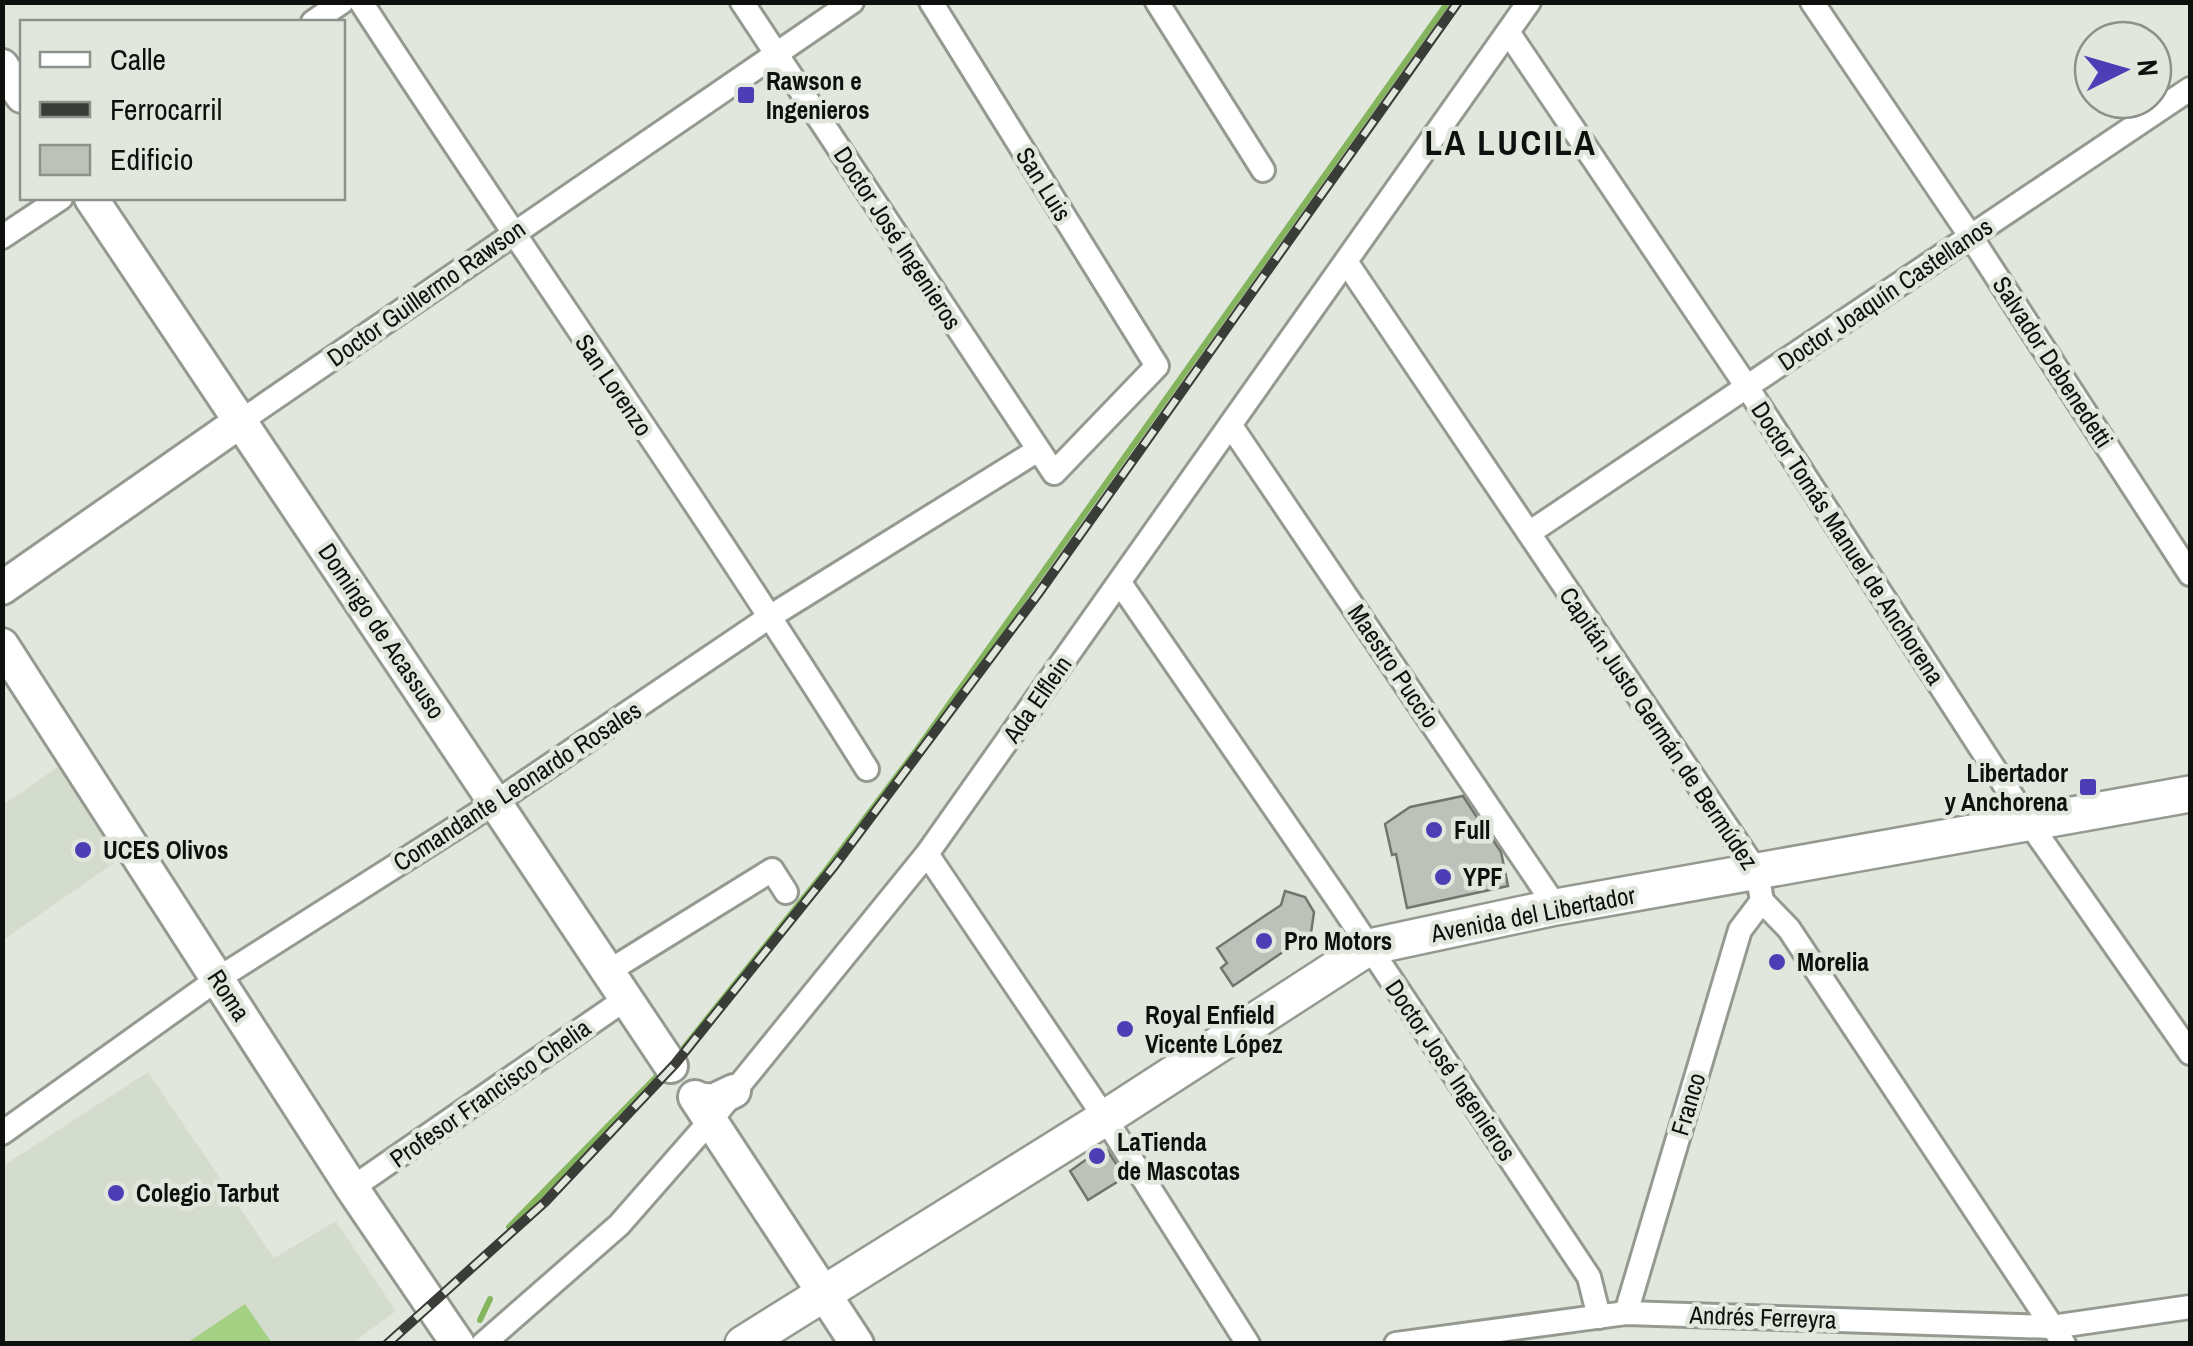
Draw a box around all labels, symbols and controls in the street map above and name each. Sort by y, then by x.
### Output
legend [20,20,345,200]
north arrow [2073,20,2173,120]
text: Calle [110,39,166,79]
text: N [2128,58,2168,78]
place label: Rawson e Ingenieros [766,64,870,127]
marker: Rawson e Ingenieros [735,84,757,106]
text: Ferrocarril [110,89,222,129]
district label: LA LUCILA [1425,119,1597,166]
text: Edificio [110,139,193,179]
street label: Doctor José Ingenieros [826,140,970,336]
street label: San Luis [1008,141,1080,227]
street label: Doctor Joaquín Castellanos [1771,209,1999,379]
street label: Doctor Guillermo Rawson [320,212,532,374]
street label: Salvador Debenedetti [1985,270,2121,454]
street label: San Lorenzo [567,327,661,443]
street label: Doctor Tomás Manuel de Anchorena [1744,395,1953,692]
street label: Domingo de Acassuso [311,536,453,726]
street label: Capitán Justo Germán de Bermúdez [1552,580,1766,876]
street label: Maestro Puccio [1340,597,1448,735]
street label: Ada Elflein [994,649,1079,750]
street label: Comandante Leonardo Rosales [386,693,648,879]
place label: Libertador y Anchorena [1945,756,2069,819]
marker: Libertador y Anchorena [2077,776,2099,798]
place label: Full [1454,813,1490,847]
marker: Full [1423,819,1445,841]
place label: UCES Olivos [103,833,228,867]
marker: UCES Olivos [72,839,94,861]
place label: YPF [1463,860,1503,894]
marker: YPF [1432,866,1454,888]
street label: Avenida del Libertador [1427,878,1638,951]
place label: Pro Motors [1284,924,1392,958]
marker: Pro Motors [1253,930,1275,952]
place label: Morelia [1797,945,1869,979]
marker: Morelia [1766,951,1788,973]
street label: Roma [200,963,258,1028]
street label: Doctor José Ingenieros [1378,973,1524,1167]
place label: Royal Enfield Vicente López [1145,998,1283,1061]
street label: Profesor Francisco Chelia [383,1010,598,1175]
marker: Royal Enfield Vicente López [1114,1018,1136,1040]
street label: Franco [1662,1069,1714,1139]
place label: LaTienda de Mascotas [1117,1125,1240,1188]
marker: LaTienda de Mascotas [1086,1145,1108,1167]
place label: Colegio Tarbut [136,1176,279,1210]
marker: Colegio Tarbut [105,1182,127,1204]
street label: Andrés Ferreyra [1688,1297,1838,1337]

